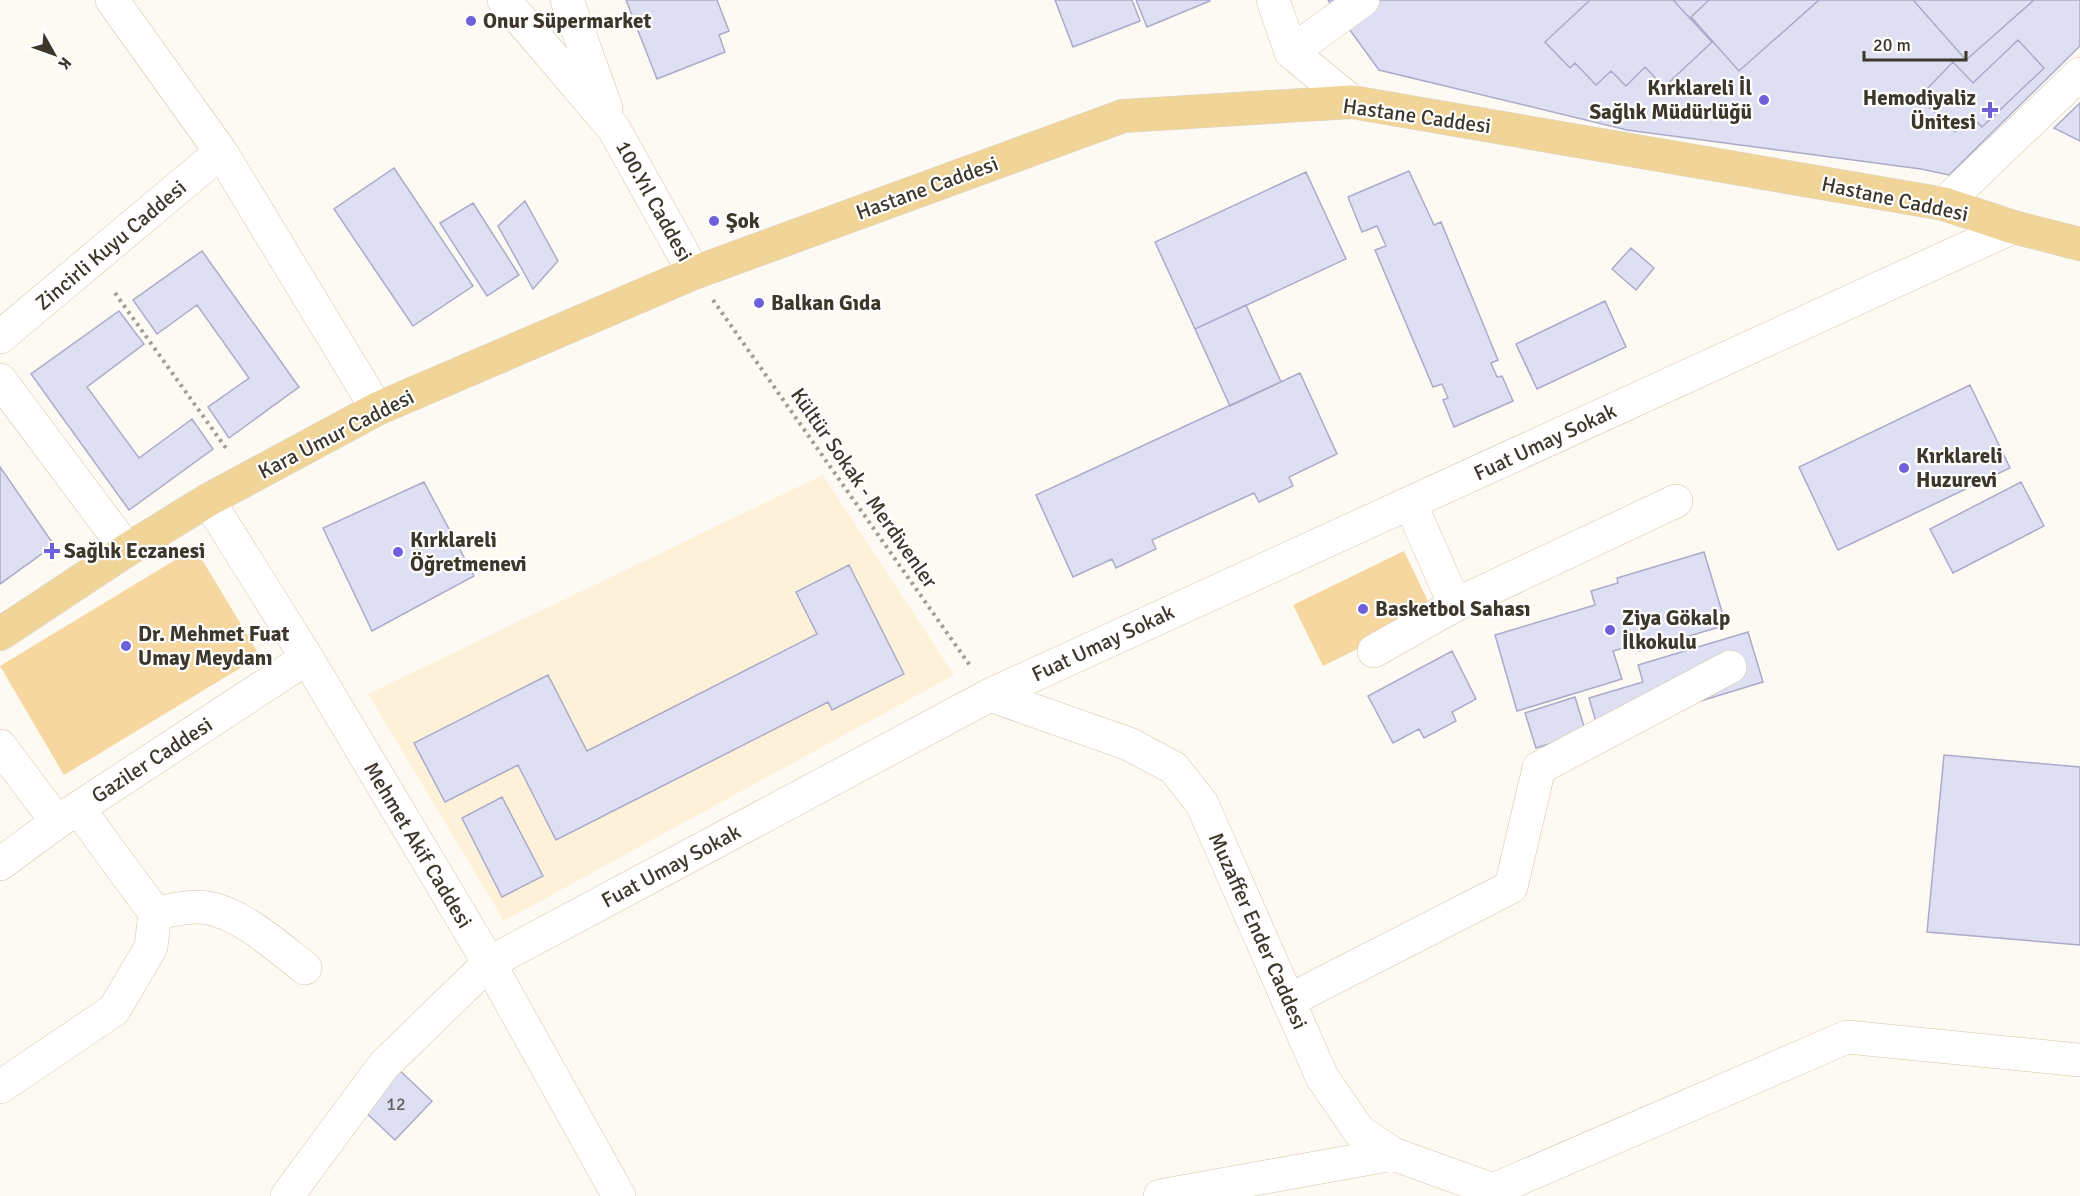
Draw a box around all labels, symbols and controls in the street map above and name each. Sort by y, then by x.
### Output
place label: Onur Süpermarket [483,8,651,34]
marker: Onur Süpermarket [464,14,478,28]
north arrow [24,24,84,84]
scale bar [1864,24,1966,62]
text: 20 m [1873,34,1911,56]
text: K [54,53,76,73]
place label: Kırklareli İl Sağlık Müdürlüğü [1589,75,1752,125]
place label: Hemodiyaliz Ünitesi [1863,85,1976,135]
street label: Hastane Caddesi [1341,93,1493,139]
marker: Kırklareli İl Sağlık Müdürlüğü [1757,93,1771,107]
marker: Hemodiyaliz Ünitesi [1981,101,1999,119]
street label: 100.Yıl Caddesi [610,136,698,266]
street label: Hastane Caddesi [852,150,1002,226]
street label: Hastane Caddesi [1819,171,1971,227]
street label: Zincirli Kuyu Caddesi [30,174,192,316]
place label: Şok [726,208,760,234]
marker: Şok [707,214,721,228]
place label: Balkan Gıda [771,290,881,316]
marker: Balkan Gıda [752,296,766,310]
street label: Kültür Sokak - Merdivenler [785,383,943,593]
street label: Kara Umur Caddesi [254,384,418,484]
street label: Fuat Umay Sokak [1470,397,1621,486]
place label: Kırklareli Huzurevi [1916,443,2003,493]
marker: Kırklareli Huzurevi [1897,461,1911,475]
place label: Kırklareli Öğretmenevi [410,527,527,577]
place label: Sağlık Eczanesi [64,538,205,564]
marker: Sağlık Eczanesi [45,544,59,558]
marker: Kırklareli Öğretmenevi [391,545,405,559]
place label: Basketbol Sahası [1375,596,1531,622]
street label: Fuat Umay Sokak [1028,598,1179,687]
marker: Basketbol Sahası [1356,602,1370,616]
place label: Ziya Gökalp İlkokulu [1622,605,1730,655]
place label: Dr. Mehmet Fuat Umay Meydanı [138,621,289,671]
marker: Ziya Gökalp İlkokulu [1603,623,1617,637]
marker: Dr. Mehmet Fuat Umay Meydanı [119,639,133,653]
street label: Gaziler Caddesi [87,711,217,809]
street label: Mehmet Akif Caddesi [358,757,478,933]
street label: Fuat Umay Sokak [597,818,746,914]
street label: Muzaffer Ender Caddesi [1203,829,1313,1033]
house number: 12 [386,1093,406,1115]

